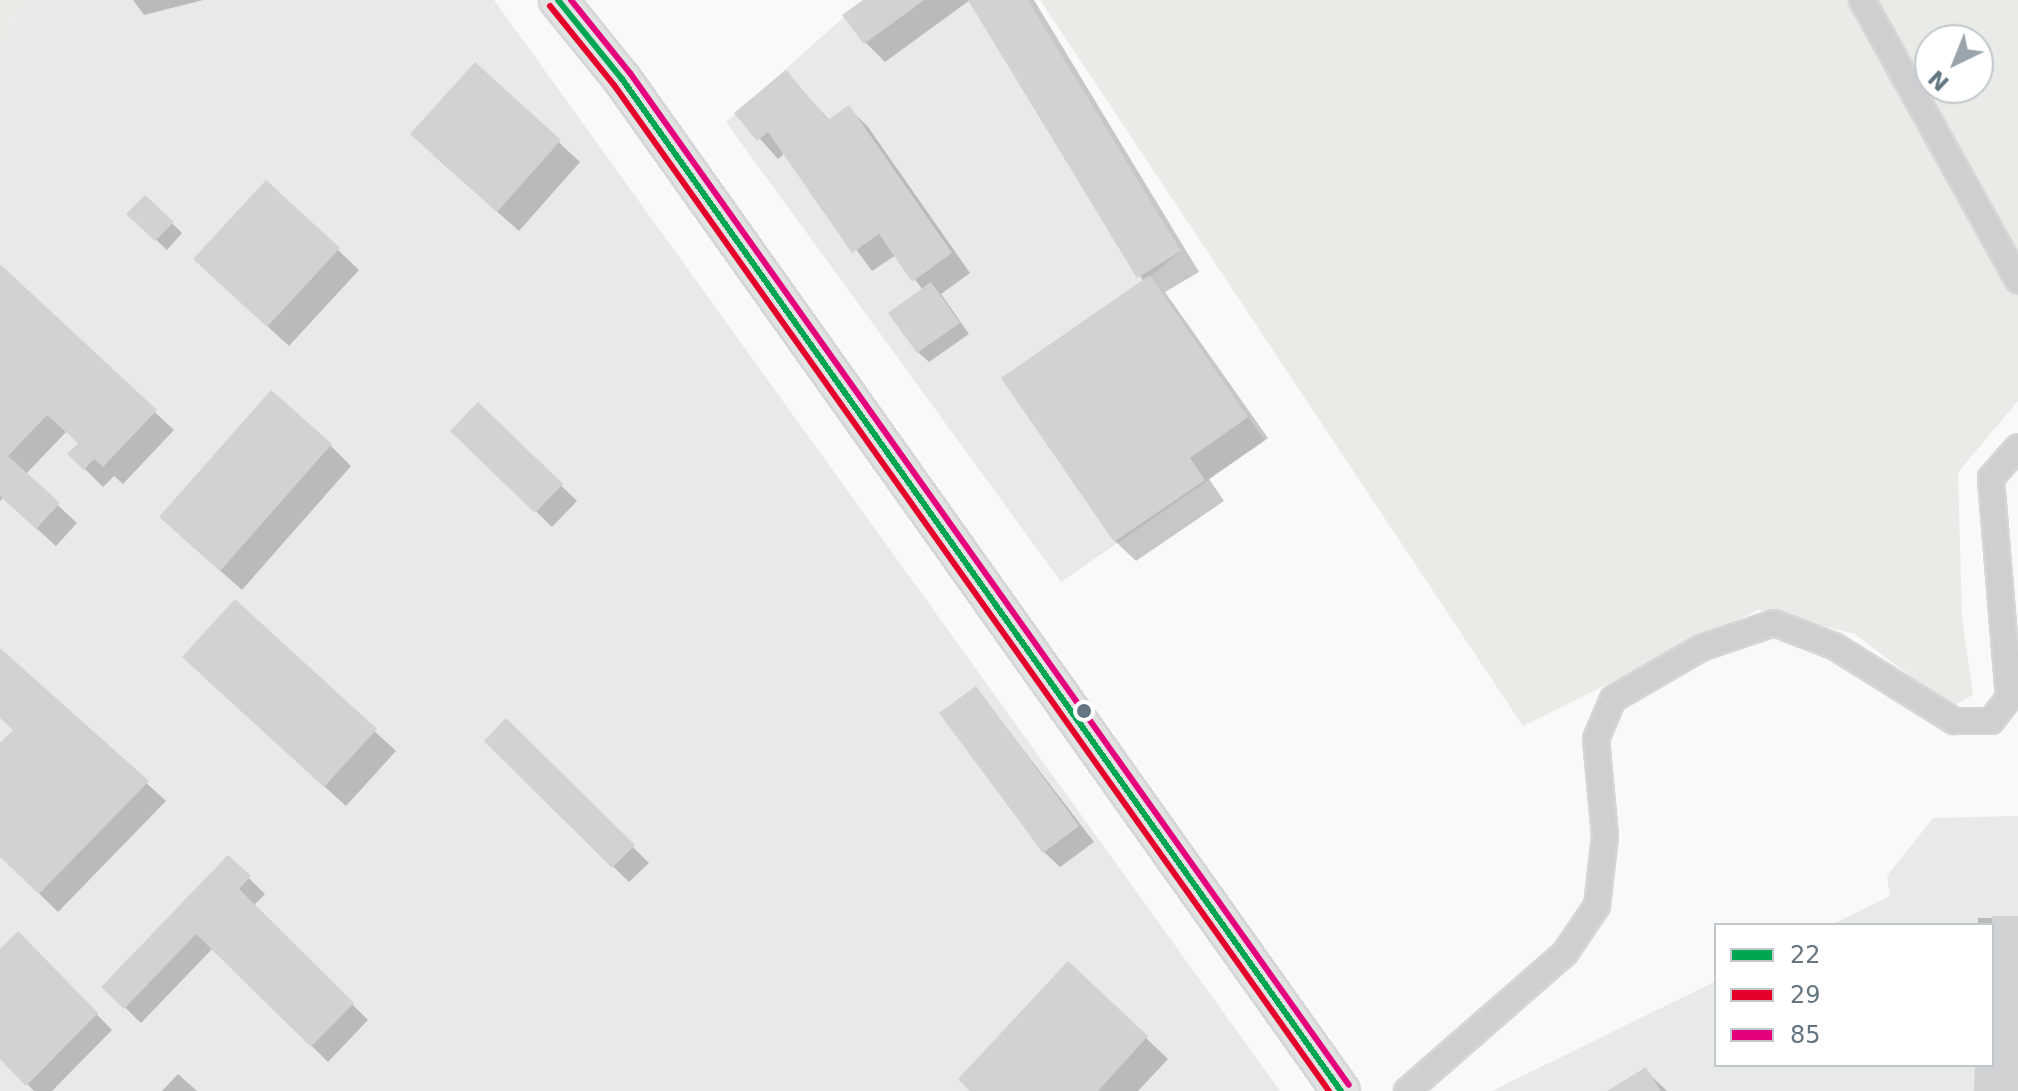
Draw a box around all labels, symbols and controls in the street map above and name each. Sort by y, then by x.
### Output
north arrow [1914,24,1994,104]
text: N [1923,65,1954,96]
unlabelled marker [1076,703,1092,719]
legend [1714,923,1994,1067]
text: 22 [1790,941,1821,969]
text: 29 [1790,981,1821,1009]
text: 85 [1790,1021,1821,1049]

